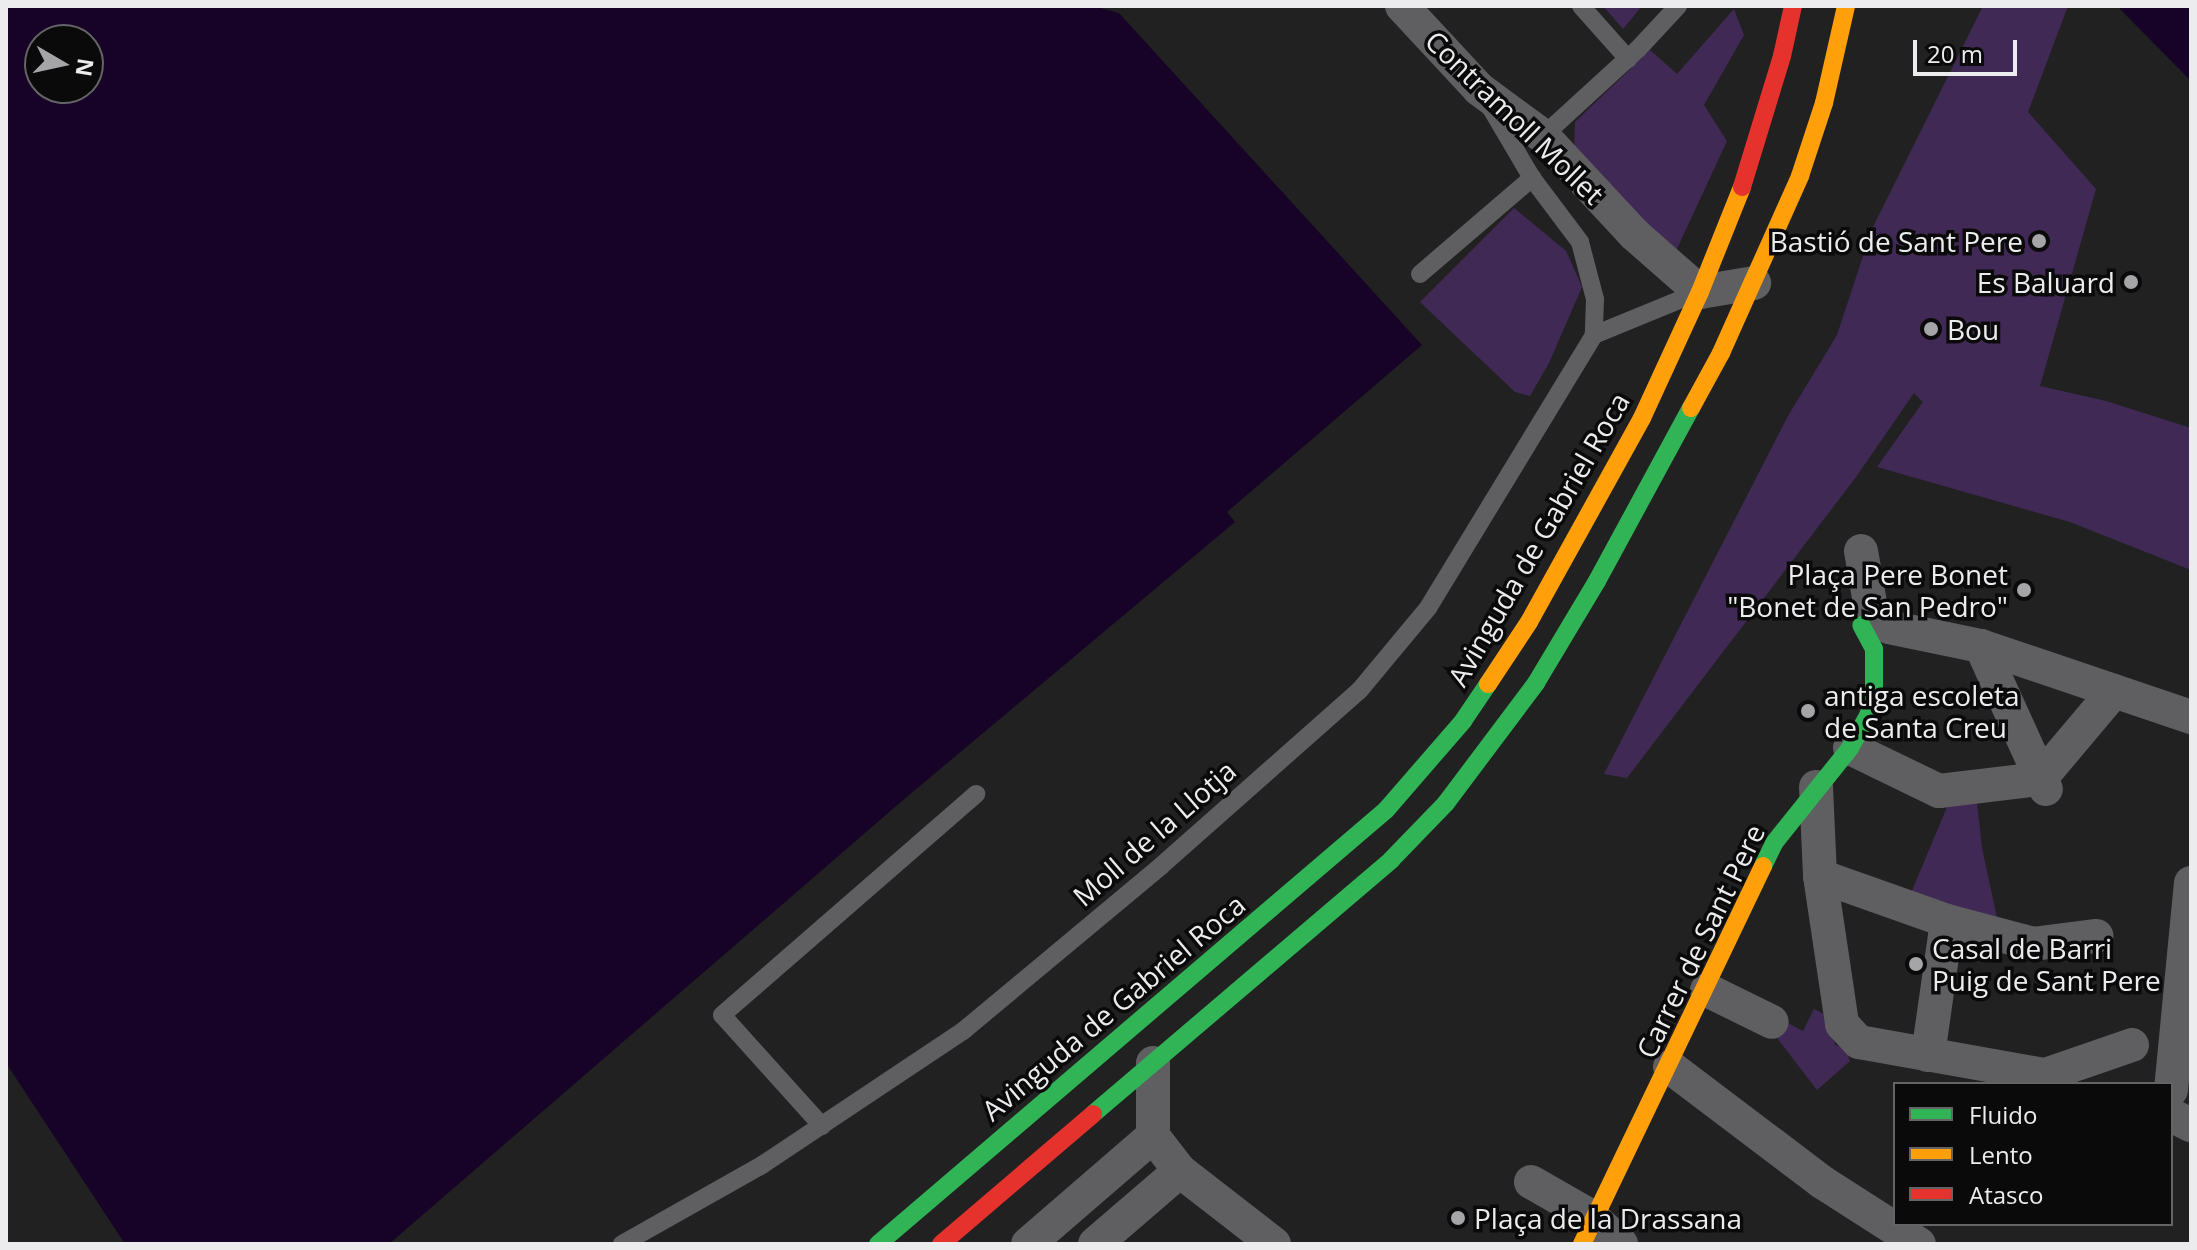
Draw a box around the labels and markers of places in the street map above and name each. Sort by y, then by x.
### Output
place label: Bastió de Sant Pere [1770,224,2023,258]
marker: Bastió de Sant Pere [2030,232,2048,250]
place label: Es Baluard [1977,265,2115,299]
marker: Es Baluard [2122,273,2140,291]
place label: Bou [1947,312,1999,346]
marker: Bou [1922,320,1940,338]
place label: Plaça Pere Bonet "Bonet de San Pedro" [1727,557,2008,623]
marker: Plaça Pere Bonet "Bonet de San Pedro" [2015,581,2033,599]
place label: antiga escoleta de Santa Creu [1824,678,2019,744]
marker: antiga escoleta de Santa Creu [1799,702,1817,720]
place label: Casal de Barri Puig de Sant Pere [1932,931,2161,997]
marker: Casal de Barri Puig de Sant Pere [1907,955,1925,973]
place label: Plaça de la Drassana [1474,1201,1742,1235]
marker: Plaça de la Drassana [1449,1209,1467,1227]

